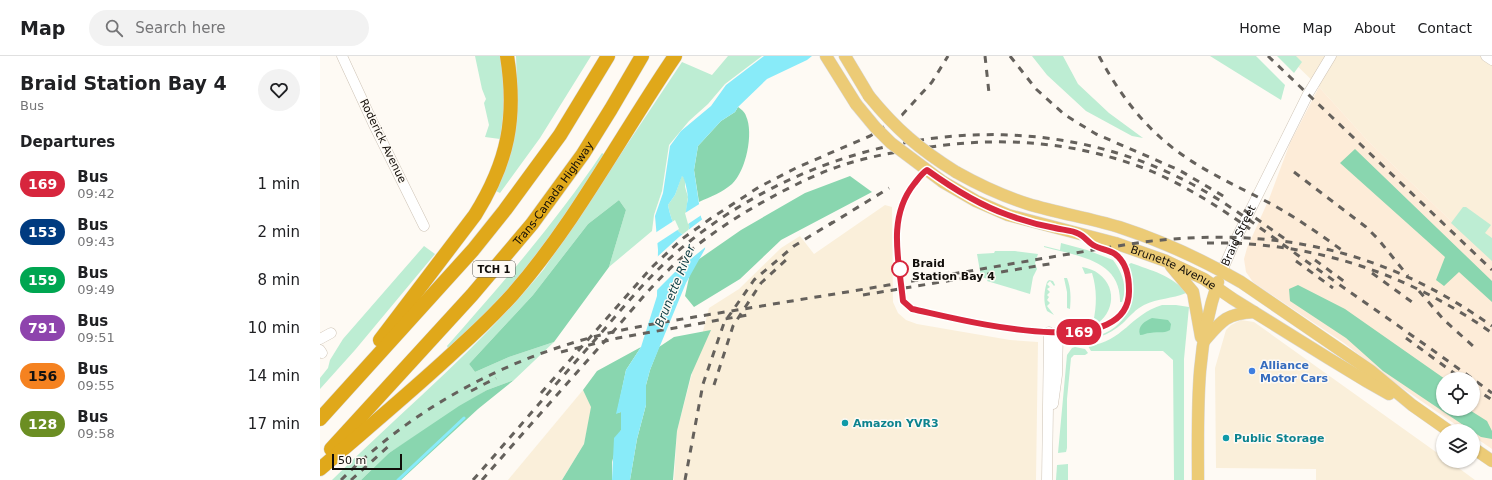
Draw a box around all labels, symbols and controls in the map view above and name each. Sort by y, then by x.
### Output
search box [89,10,369,46]
text: Map [20,17,65,39]
icon: search [103,17,125,39]
text: Search here [135,19,225,37]
text: Home [1239,20,1281,36]
text: Map [1303,20,1332,36]
text: About [1354,20,1396,36]
text: Contact [1418,20,1472,36]
button: heart [258,69,300,111]
text: Braid Station Bay 4 [20,72,227,94]
street label: Roderick Avenue [357,97,409,185]
text: Bus [20,98,44,113]
text: Departures [20,133,115,151]
street label: Trans-Canada Highway [510,139,596,249]
text: Bus [77,168,108,186]
text: 1 min [257,175,300,193]
text: 169 [28,176,57,192]
text: 09:42 [77,186,115,201]
street label: Braid Street [1219,202,1259,268]
text: Bus [77,216,108,234]
text: 2 min [257,223,300,241]
text: 153 [28,224,57,240]
text: 09:43 [77,234,115,249]
water label: Brunette River [652,242,698,329]
street label: Brunette Avenue [1129,243,1219,292]
place label: Braid Station Bay 4 [912,257,995,283]
marker: Braid Station Bay 4 [891,260,909,278]
road number: TCH 1 [473,261,515,277]
text: Bus [77,264,108,282]
text: 8 min [257,271,300,289]
text: 159 [28,272,57,288]
text: 09:49 [77,282,115,297]
text: Bus [77,312,108,330]
text: 10 min [248,319,300,337]
line badge: 169 [1056,319,1102,345]
text: 791 [28,320,57,336]
text: 169 [1064,324,1094,340]
text: 09:51 [77,330,115,345]
place label: Alliance Motor Cars [1260,359,1328,385]
text: Bus [77,360,108,378]
marker: Alliance Motor Cars [1247,366,1257,376]
text: 14 min [248,367,300,385]
text: 156 [28,368,57,384]
map controls [1436,372,1480,468]
button: locate [1436,372,1480,416]
text: 09:55 [77,378,115,393]
text: Bus [77,408,108,426]
text: 17 min [248,415,300,433]
text: 128 [28,416,57,432]
place label: Amazon YVR3 [853,417,939,430]
marker: Amazon YVR3 [840,418,850,428]
button: layers [1436,424,1480,468]
text: 09:58 [77,426,115,441]
place label: Public Storage [1234,432,1325,445]
marker: Public Storage [1221,433,1231,443]
scale bar [332,452,402,471]
text: 50 m [338,454,366,467]

